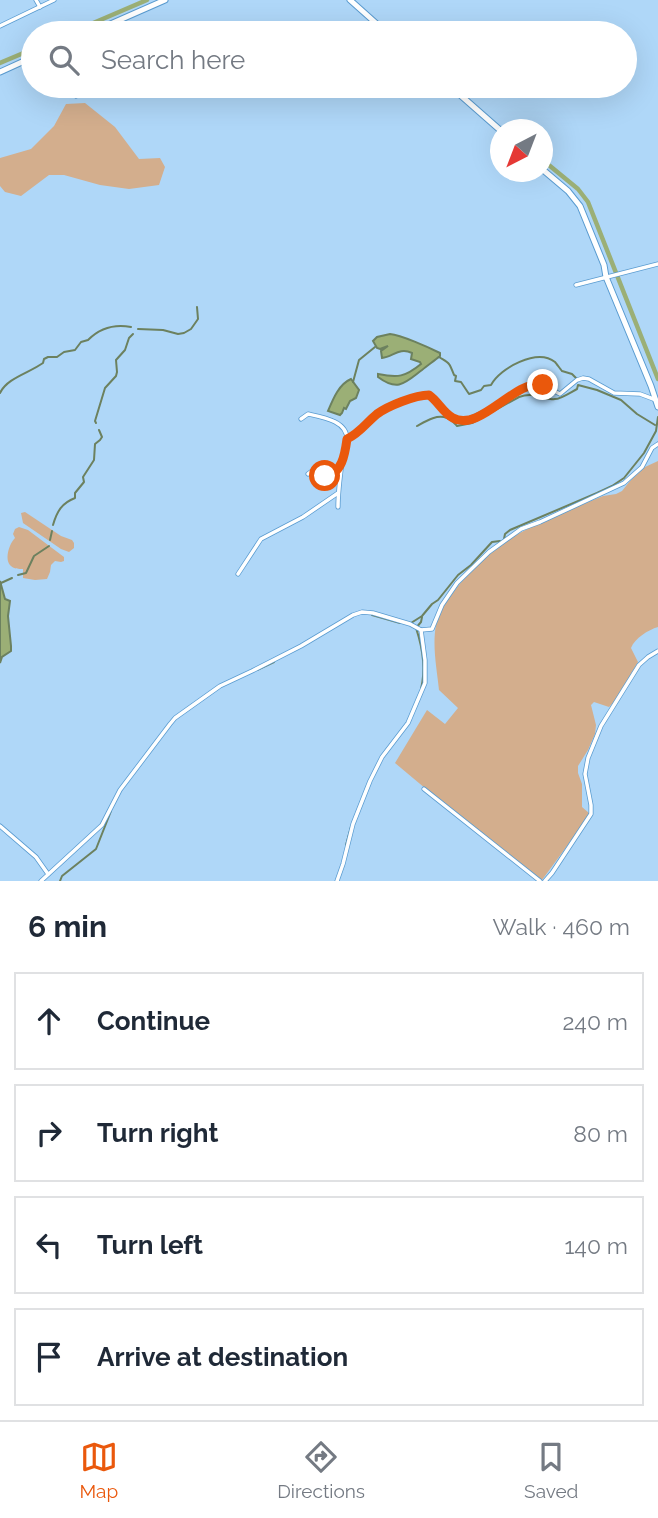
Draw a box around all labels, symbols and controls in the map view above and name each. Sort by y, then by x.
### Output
search box [21,21,637,98]
icon: search [45,41,83,79]
text: Search here [101,45,245,75]
north arrow [490,119,553,182]
route end [527,369,558,400]
route start [309,460,340,491]
text: 6 min [28,909,107,944]
text: Walk · 460 m [493,913,630,940]
icon: ahead [30,1002,68,1040]
text: Continue [97,1006,210,1036]
text: 240 m [562,1008,628,1035]
icon: right [30,1114,68,1152]
text: Turn right [97,1118,218,1148]
text: 80 m [573,1120,628,1147]
icon: left [30,1226,68,1264]
text: Turn left [97,1230,203,1260]
text: 140 m [565,1232,628,1259]
icon: arrive [30,1338,68,1376]
text: Arrive at destination [97,1342,348,1372]
tab: Map [80,1438,118,1502]
tab: Directions [277,1438,365,1502]
tab: Saved [524,1438,578,1502]

